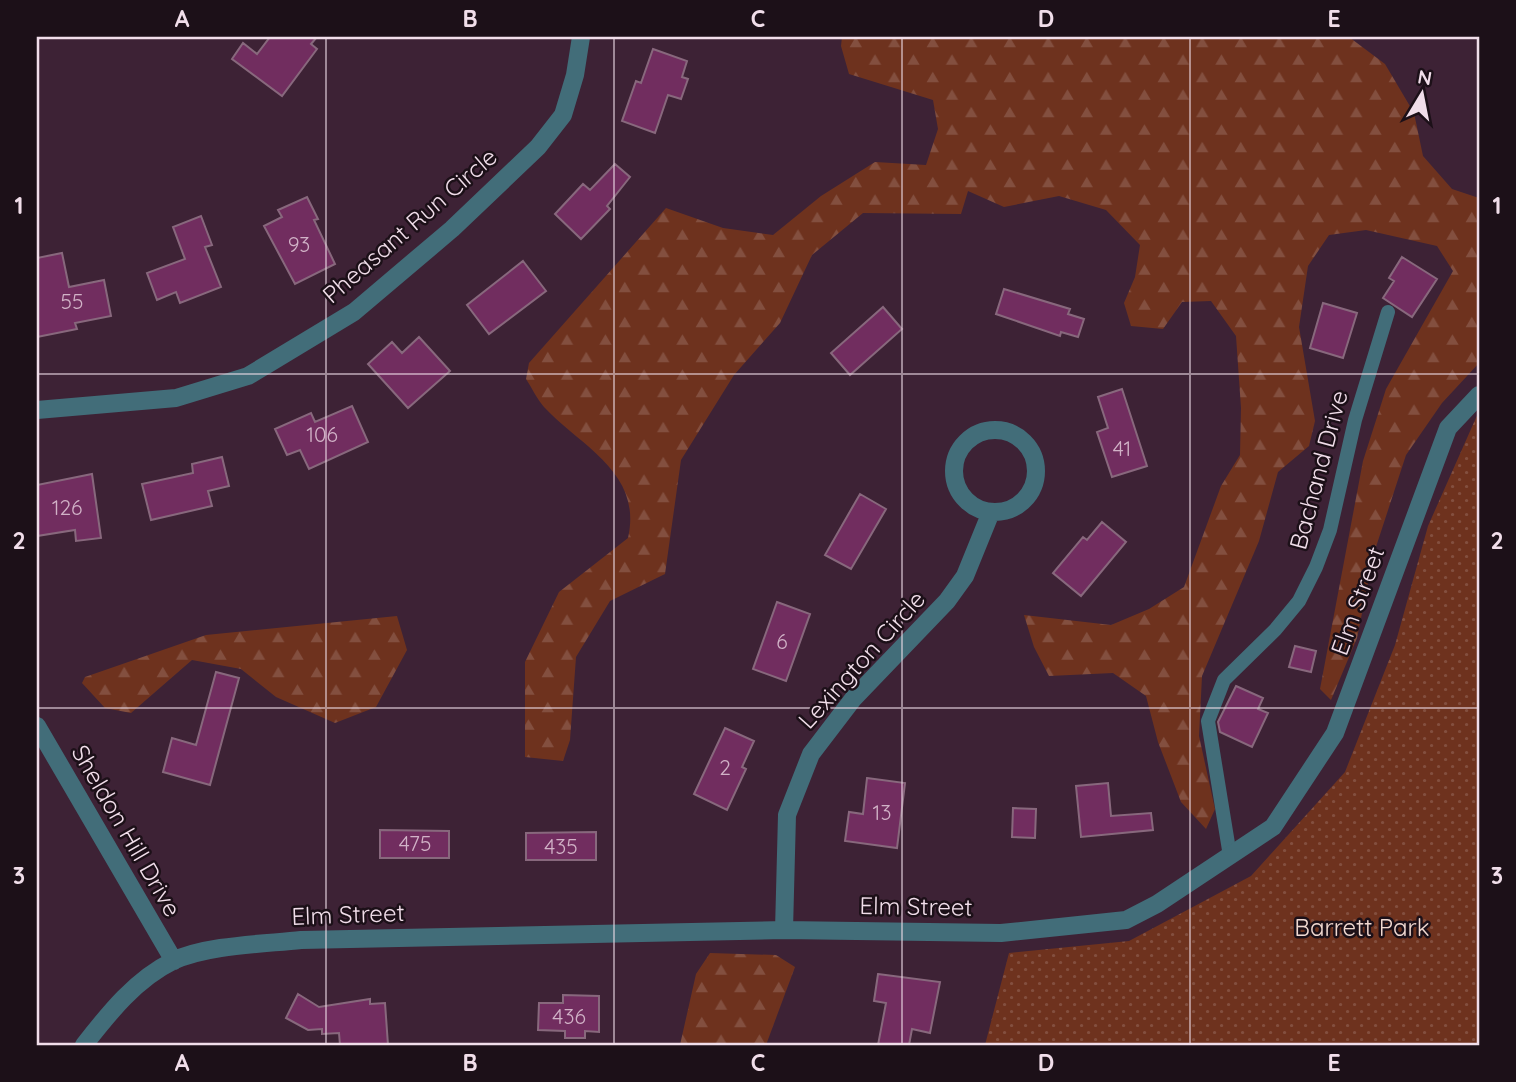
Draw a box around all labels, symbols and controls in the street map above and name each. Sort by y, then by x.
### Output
text: A [175,4,190,33]
text: B [462,4,478,33]
text: C [751,4,765,33]
text: D [1038,4,1054,33]
text: E [1327,4,1341,33]
north arrow [1386,60,1456,130]
text: N [1416,64,1434,90]
street label: Pheasant Run Circle [316,141,503,309]
text: 1 [15,191,23,220]
text: 1 [1493,191,1501,220]
house number: 93 [288,231,310,257]
house number: 55 [61,288,83,314]
street label: Bachand Drive [1282,387,1354,553]
house number: 106 [306,421,338,447]
house number: 41 [1113,435,1131,461]
house number: 126 [52,494,82,520]
text: 2 [12,526,26,555]
text: 2 [1490,526,1504,555]
street label: Elm Street [1324,542,1391,659]
street label: Lexington Circle [791,584,931,735]
house number: 6 [776,628,788,654]
street label: Sheldon Hill Drive [66,739,188,922]
house number: 2 [719,754,731,780]
house number: 13 [873,799,891,825]
house number: 475 [399,830,431,856]
house number: 435 [544,833,578,859]
text: 3 [13,861,25,890]
text: 3 [1491,861,1503,890]
street label: Elm Street [859,890,973,922]
street label: Elm Street [291,897,405,931]
park label: Barrett Park [1294,912,1430,942]
house number: 436 [552,1003,586,1029]
text: A [175,1048,190,1077]
text: B [462,1048,478,1077]
text: C [751,1048,765,1077]
text: D [1038,1048,1054,1077]
text: E [1327,1048,1341,1077]

